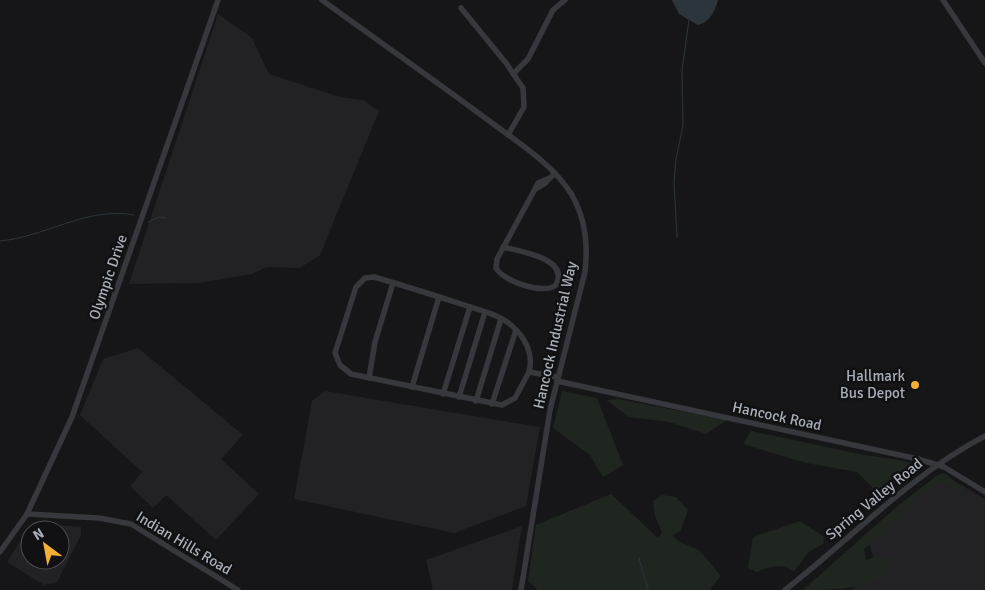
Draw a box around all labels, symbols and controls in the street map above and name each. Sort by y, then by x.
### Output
street label: Olympic Drive [85,232,131,322]
street label: Hancock Industrial Way [529,259,581,411]
place label: Hallmark Bus Depot [840,367,905,402]
marker: Hallmark Bus Depot [909,379,921,391]
street label: Hancock Road [731,398,823,434]
street label: Spring Valley Road [822,454,926,544]
street label: Indian Hills Road [133,507,235,579]
north arrow [20,520,70,570]
text: N [30,525,47,544]

